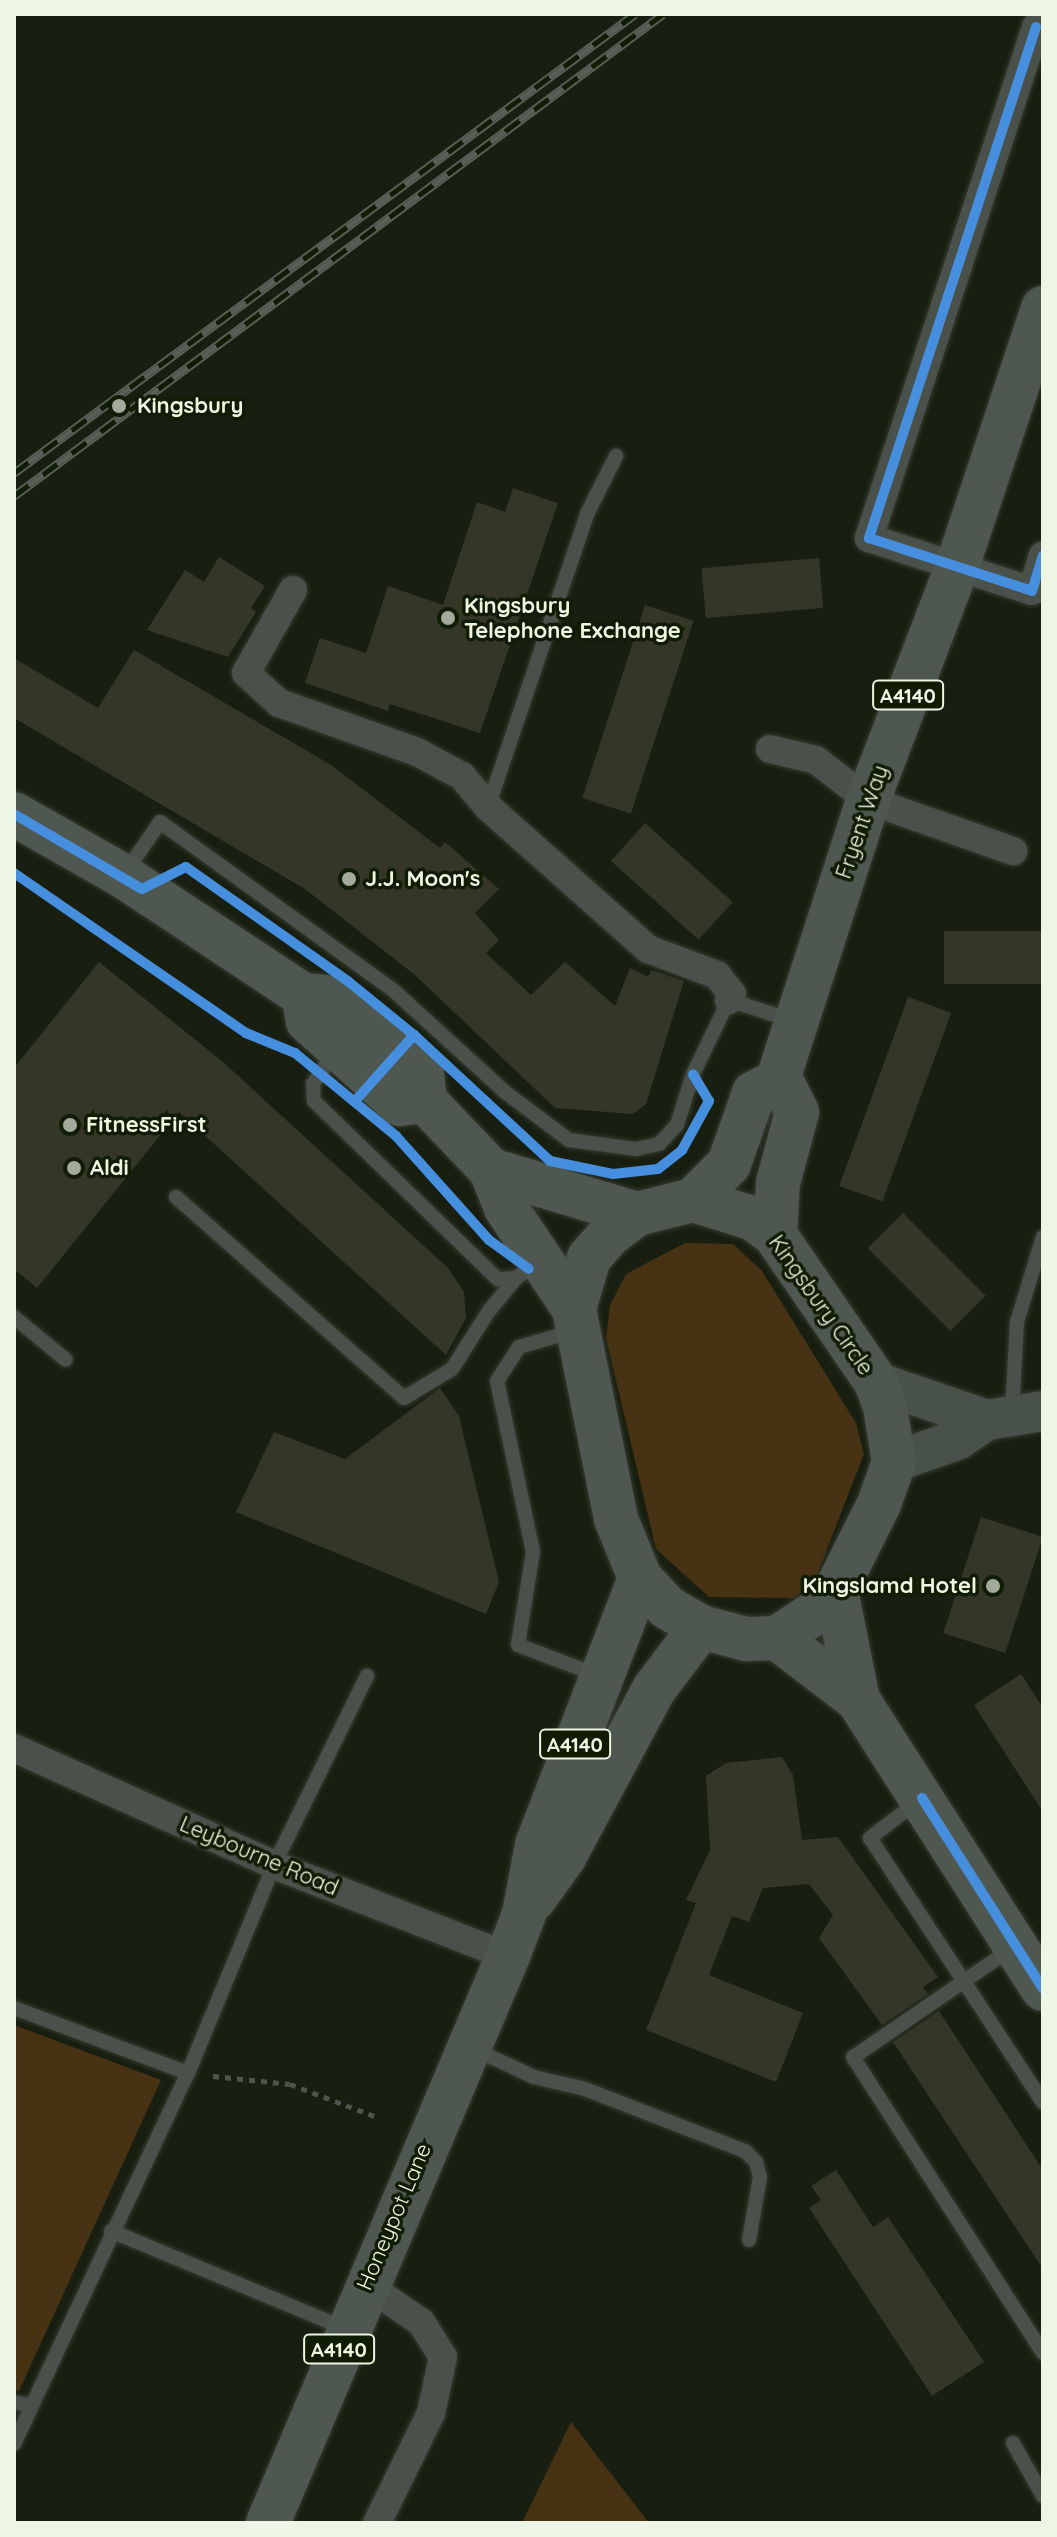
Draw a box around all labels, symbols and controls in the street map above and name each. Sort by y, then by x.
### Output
place label: Kingsbury [137,393,243,419]
marker: Kingsbury [108,395,130,417]
place label: Kingsbury Telephone Exchange [464,592,681,644]
marker: Kingsbury Telephone Exchange [439,609,457,627]
road number: A4140 [872,679,944,711]
street label: Fryent Way [830,762,894,882]
place label: J.J. Moon's [365,866,480,892]
marker: J.J. Moon's [340,870,358,888]
place label: FitnessFirst [86,1112,207,1138]
marker: FitnessFirst [61,1116,79,1134]
place label: Aldi [90,1155,129,1181]
marker: Aldi [65,1159,83,1177]
street label: Kingsbury Circle [763,1230,879,1380]
place label: Kingslamd Hotel [802,1573,977,1599]
marker: Kingslamd Hotel [984,1577,1002,1595]
road number: A4140 [539,1728,611,1760]
street label: Leybourne Road [176,1811,342,1901]
street label: Honeypot Lane [351,2140,437,2294]
road number: A4140 [303,2333,375,2365]

